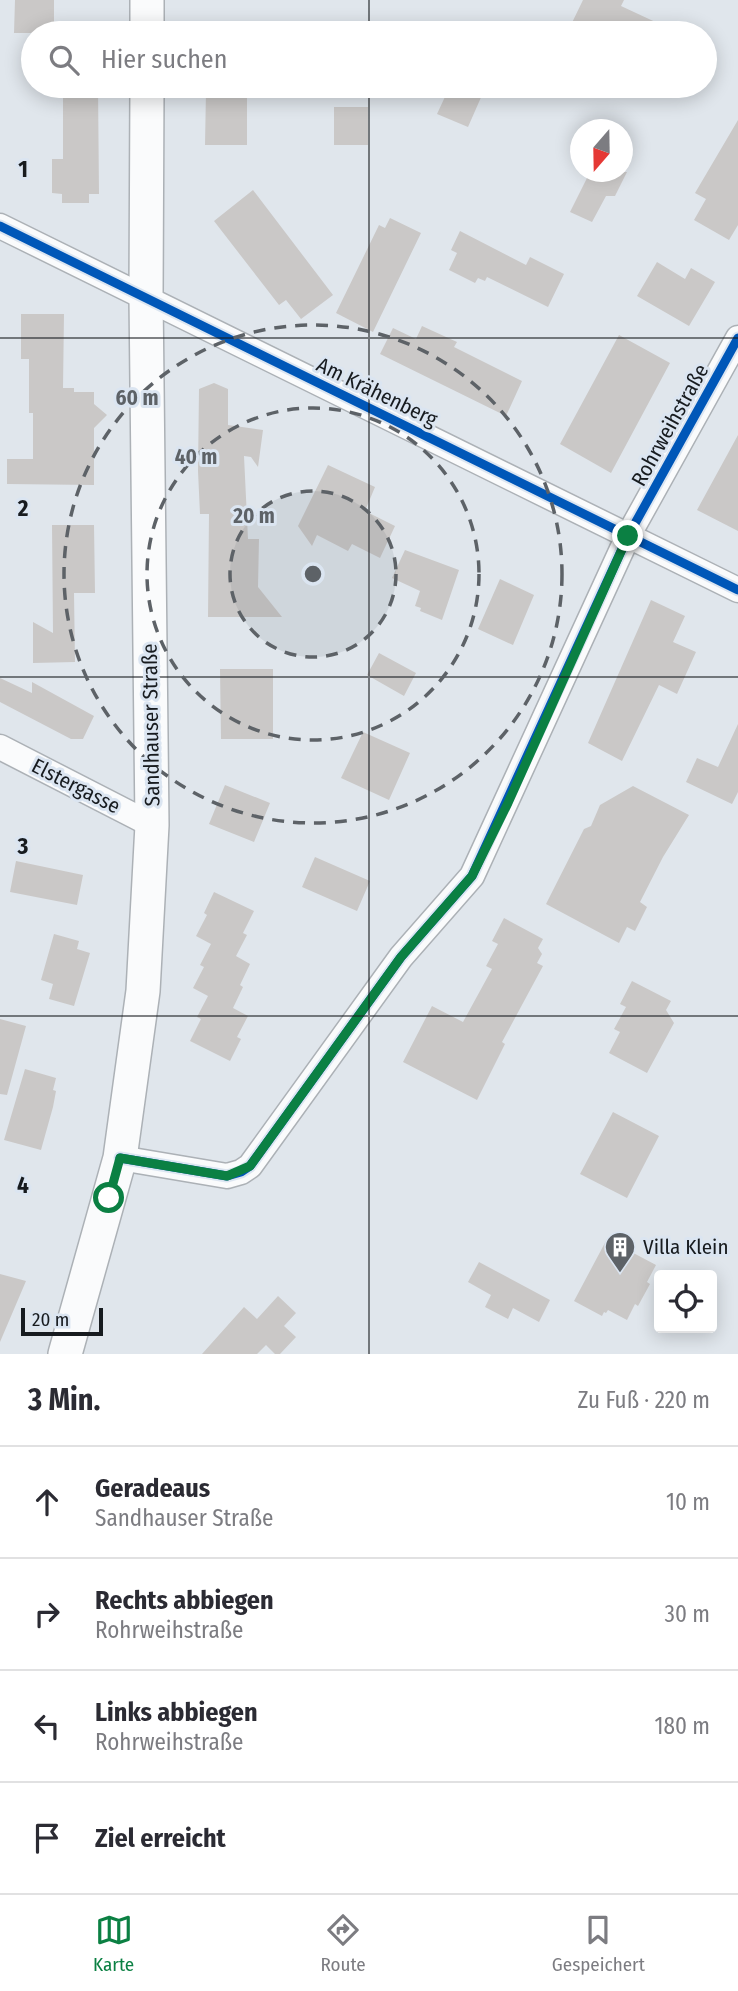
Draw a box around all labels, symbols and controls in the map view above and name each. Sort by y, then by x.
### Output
search box [21,21,717,98]
icon: search [45,41,83,79]
text: Hier suchen [101,44,227,75]
north arrow [570,119,633,182]
text: 1 [18,155,28,183]
street label: Am Krähenberg [312,352,442,432]
street label: Rohrweihstraße [626,359,714,491]
text: 60 m [116,385,158,411]
text: 40 m [175,444,217,470]
text: 2 [17,494,29,522]
text: 20 m [232,503,275,529]
route end [612,520,643,551]
centre of rings [301,562,325,586]
street label: Sandhauser Straße [137,643,165,807]
street label: Elstergasse [27,753,125,819]
text: 3 [17,832,29,860]
text: 4 [17,1171,29,1199]
route start [93,1182,124,1213]
building icon: Villa Klein [603,1230,637,1274]
place label: Villa Klein [643,1234,728,1260]
map controls [654,1270,717,1333]
button: locate [654,1270,717,1333]
scale bar [21,1305,103,1337]
text: 20 m [32,1308,69,1331]
text: 3 Min. [28,1382,100,1418]
text: Zu Fuß · 220 m [578,1386,710,1414]
text: Geradeaus [95,1473,210,1504]
icon: ahead [28,1483,66,1521]
text: 10 m [666,1488,710,1516]
text: Sandhauser Straße [95,1504,273,1532]
text: Rechts abbiegen [95,1585,274,1616]
icon: right [28,1595,66,1633]
text: 30 m [665,1600,710,1628]
text: Rohrweihstraße [95,1616,243,1644]
text: Links abbiegen [95,1697,258,1728]
icon: left [28,1707,66,1745]
text: 180 m [654,1712,710,1740]
text: Rohrweihstraße [95,1728,243,1756]
icon: arrive [28,1819,66,1857]
text: Ziel erreicht [95,1823,226,1854]
tab: Karte [93,1911,134,1976]
tab: Route [320,1911,366,1976]
tab: Gespeichert [552,1911,645,1976]

